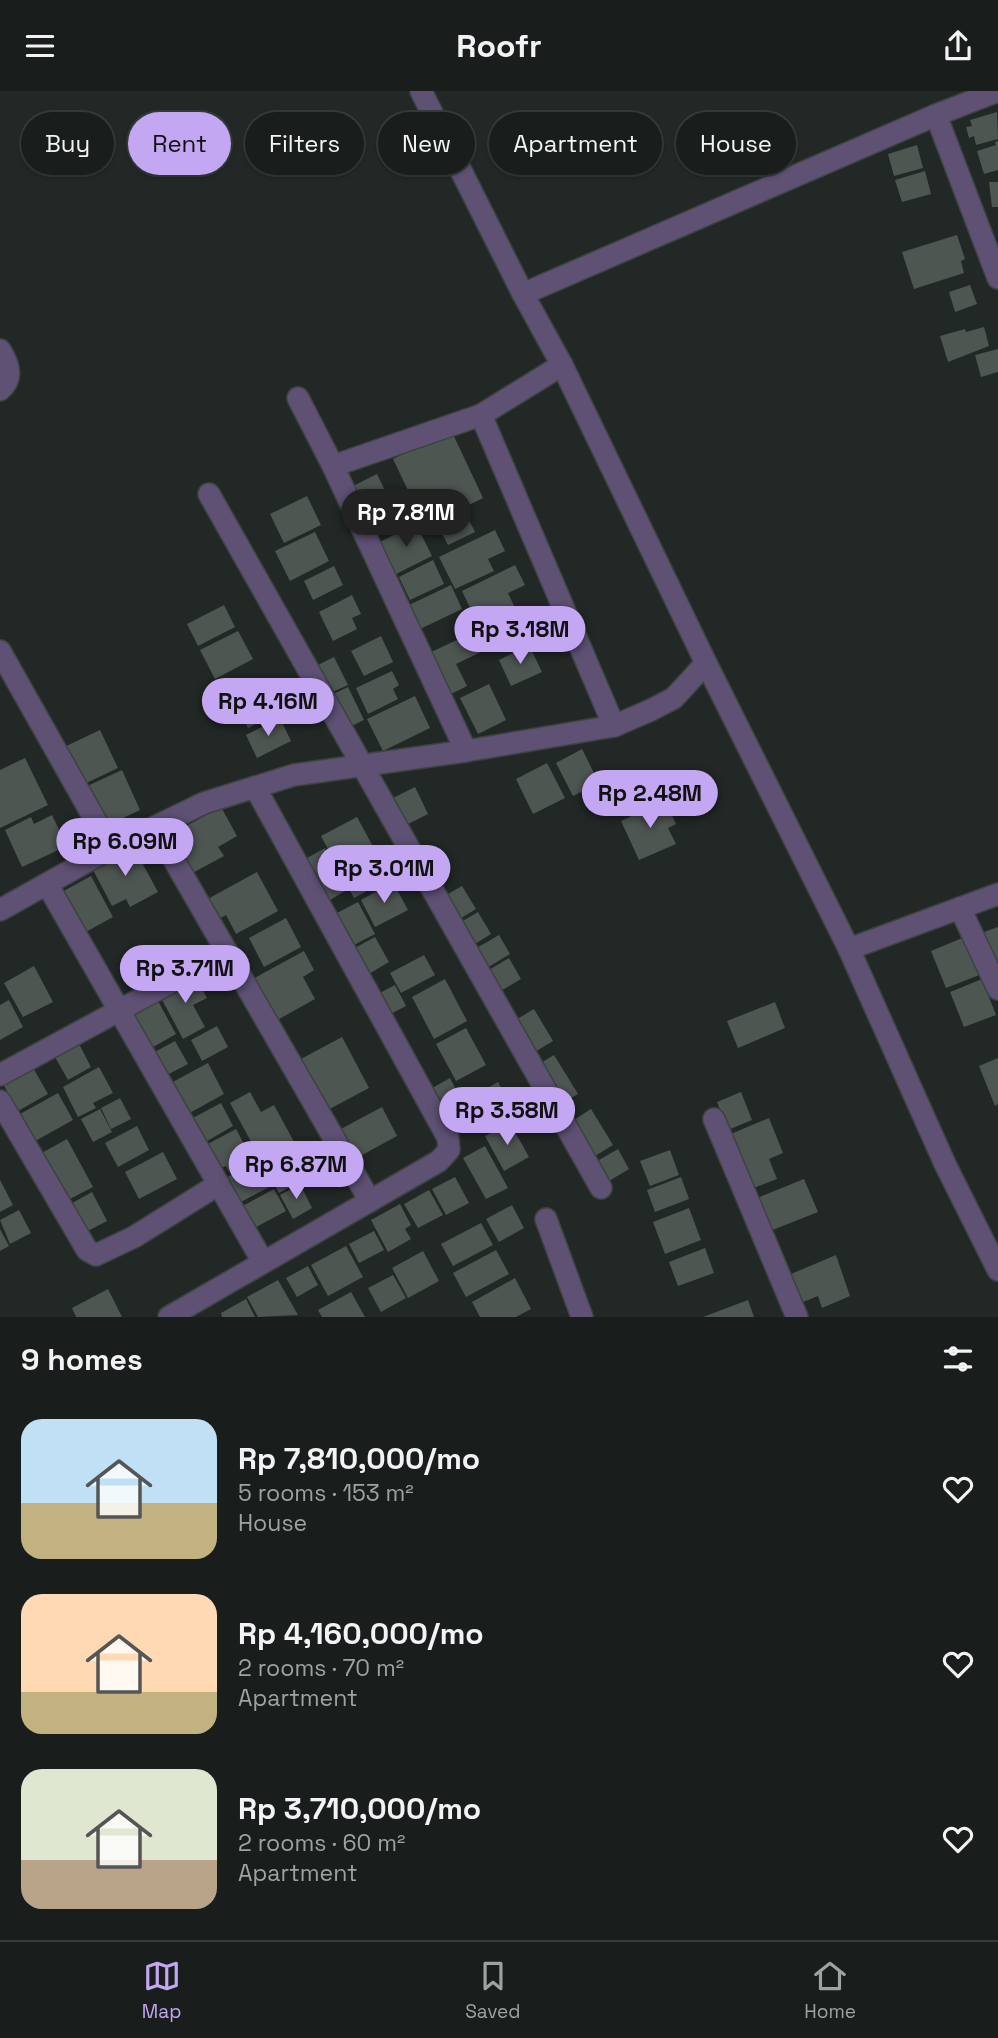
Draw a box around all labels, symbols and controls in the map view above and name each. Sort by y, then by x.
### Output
text: Roofr [456,26,542,66]
icon: menu [21,27,59,65]
icon: share [939,27,977,65]
chip: Buy [21,112,114,175]
chip: Rent [128,112,231,175]
chip: Filters [245,112,364,175]
chip: New [378,112,475,175]
chip: Apartment [489,112,662,175]
chip: House [676,112,796,175]
pin: Rp 7.81M [334,489,478,549]
text: Rp 7.81M [357,497,455,527]
pin: Rp 3.18M [448,607,592,666]
text: Rp 3.18M [470,614,570,644]
pin: Rp 4.16M [196,679,340,738]
text: Rp 4.16M [218,686,318,716]
pin: Rp 2.48M [578,771,722,830]
text: Rp 2.48M [598,778,702,808]
pin: Rp 6.09M [53,819,197,878]
text: Rp 6.09M [72,826,178,856]
pin: Rp 3.01M [312,845,456,905]
text: Rp 3.01M [333,853,435,883]
pin: Rp 3.71M [113,946,257,1005]
text: Rp 3.71M [136,953,234,983]
pin: Rp 3.58M [435,1087,579,1147]
text: Rp 3.58M [455,1095,559,1125]
pin: Rp 6.87M [224,1141,368,1201]
text: Rp 6.87M [245,1149,347,1179]
text: 9 homes [21,1340,143,1379]
icon: filters [939,1340,977,1378]
text: Rp 7,810,000/mo [238,1439,480,1478]
icon: home [77,1447,161,1531]
icon: heart [939,1470,977,1508]
text: 5 rooms · 153 m² [238,1478,414,1508]
text: House [238,1508,307,1538]
text: Rp 4,160,000/mo [238,1614,484,1653]
icon: home [77,1622,161,1706]
icon: heart [939,1645,977,1683]
text: 2 rooms · 70 m² [238,1653,404,1683]
text: Apartment [238,1683,358,1713]
text: Rp 3,710,000/mo [238,1789,481,1828]
icon: home [77,1797,161,1881]
icon: heart [939,1820,977,1858]
text: 2 rooms · 60 m² [238,1828,405,1858]
text: Apartment [238,1858,358,1888]
tab: Map [142,1957,181,2024]
tab: Saved [465,1957,521,2024]
tab: Home [804,1957,856,2024]

